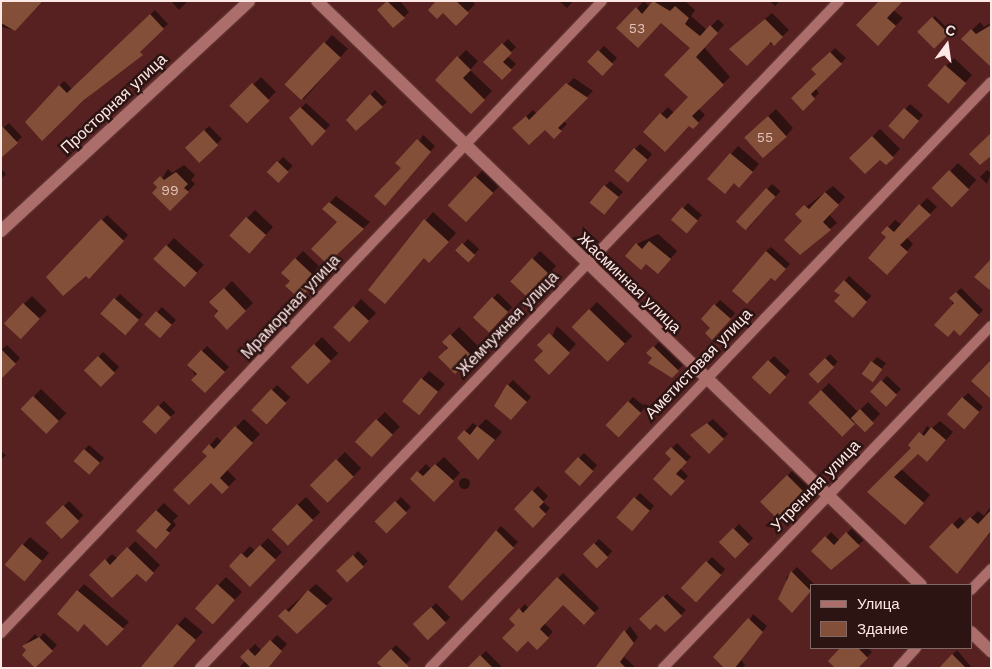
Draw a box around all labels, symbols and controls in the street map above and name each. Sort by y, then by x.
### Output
house number: 53 [629,20,645,36]
north arrow [922,20,972,70]
text: С [944,21,957,39]
street label: Просторная улица [57,50,171,158]
house number: 55 [757,129,773,145]
house number: 99 [161,182,179,198]
street label: Жасминная улица [573,229,685,337]
street label: Мраморная улица [238,251,344,363]
street label: Жемчужная улица [453,268,563,380]
street label: Аметистовая улица [641,305,757,423]
street label: Утренняя улица [768,436,864,536]
legend [810,584,972,649]
text: Улица [857,595,900,613]
text: Здание [857,620,908,638]

